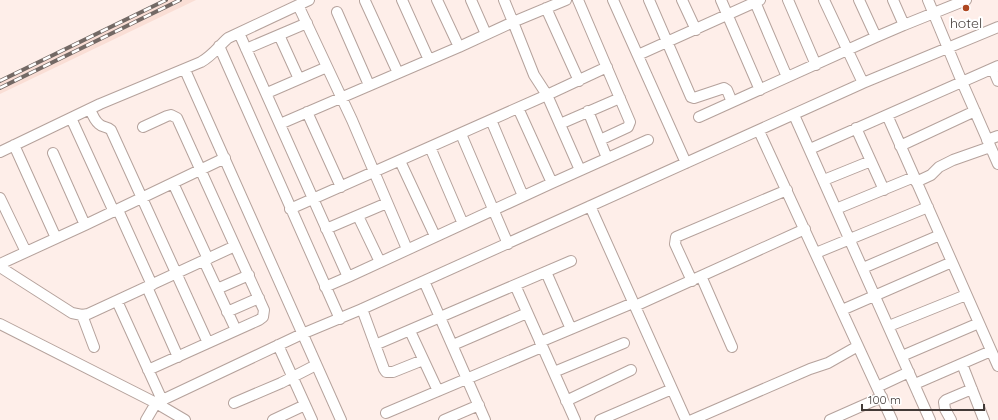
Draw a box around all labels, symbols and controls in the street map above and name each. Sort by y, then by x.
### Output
marker: hotel [961,3,971,13]
place label: hotel [950,14,982,32]
scale bar [862,386,984,412]
text: 100 m [868,392,901,407]

